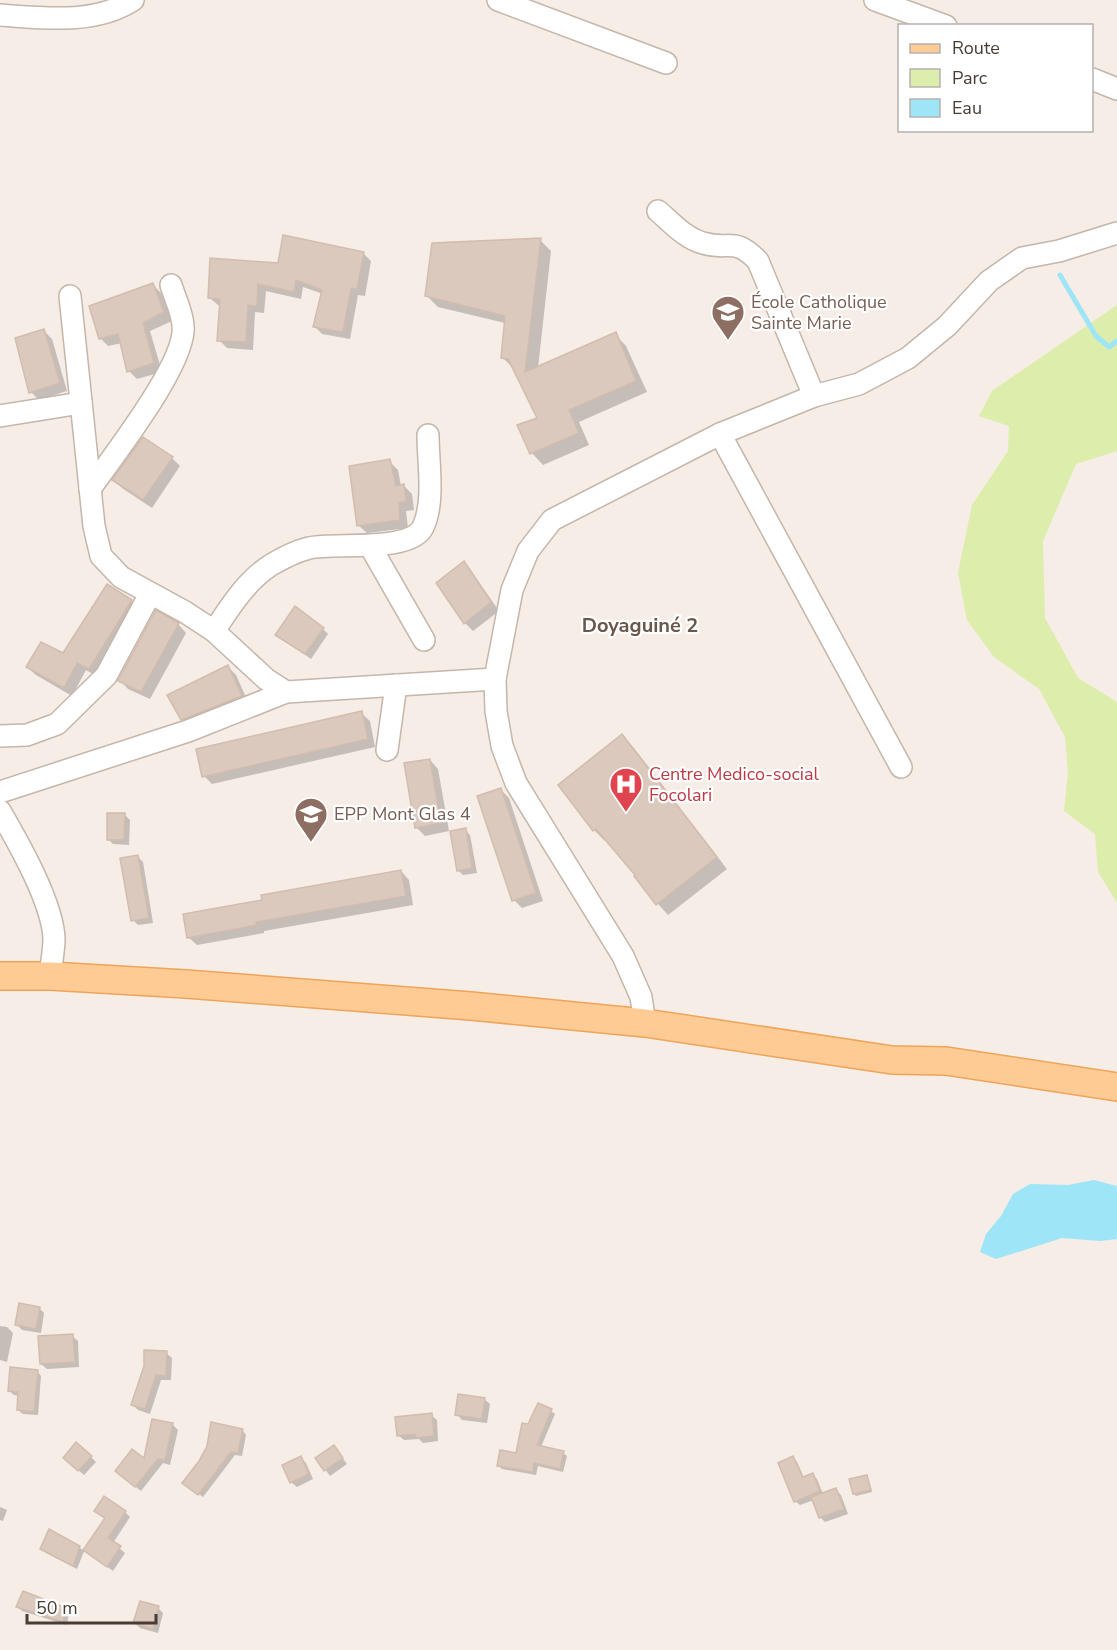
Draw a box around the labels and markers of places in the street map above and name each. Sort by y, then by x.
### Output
place label: École Catholique Sainte Marie [751,290,887,335]
school or university icon: École Catholique Sainte Marie [710,294,746,341]
place label: Centre Medico-social Focolari [649,762,820,807]
hospital icon: Centre Medico-social Focolari [608,766,644,813]
school or university icon: EPP Mont Glas 4 [293,796,329,843]
place label: EPP Mont Glas 4 [334,802,471,826]

